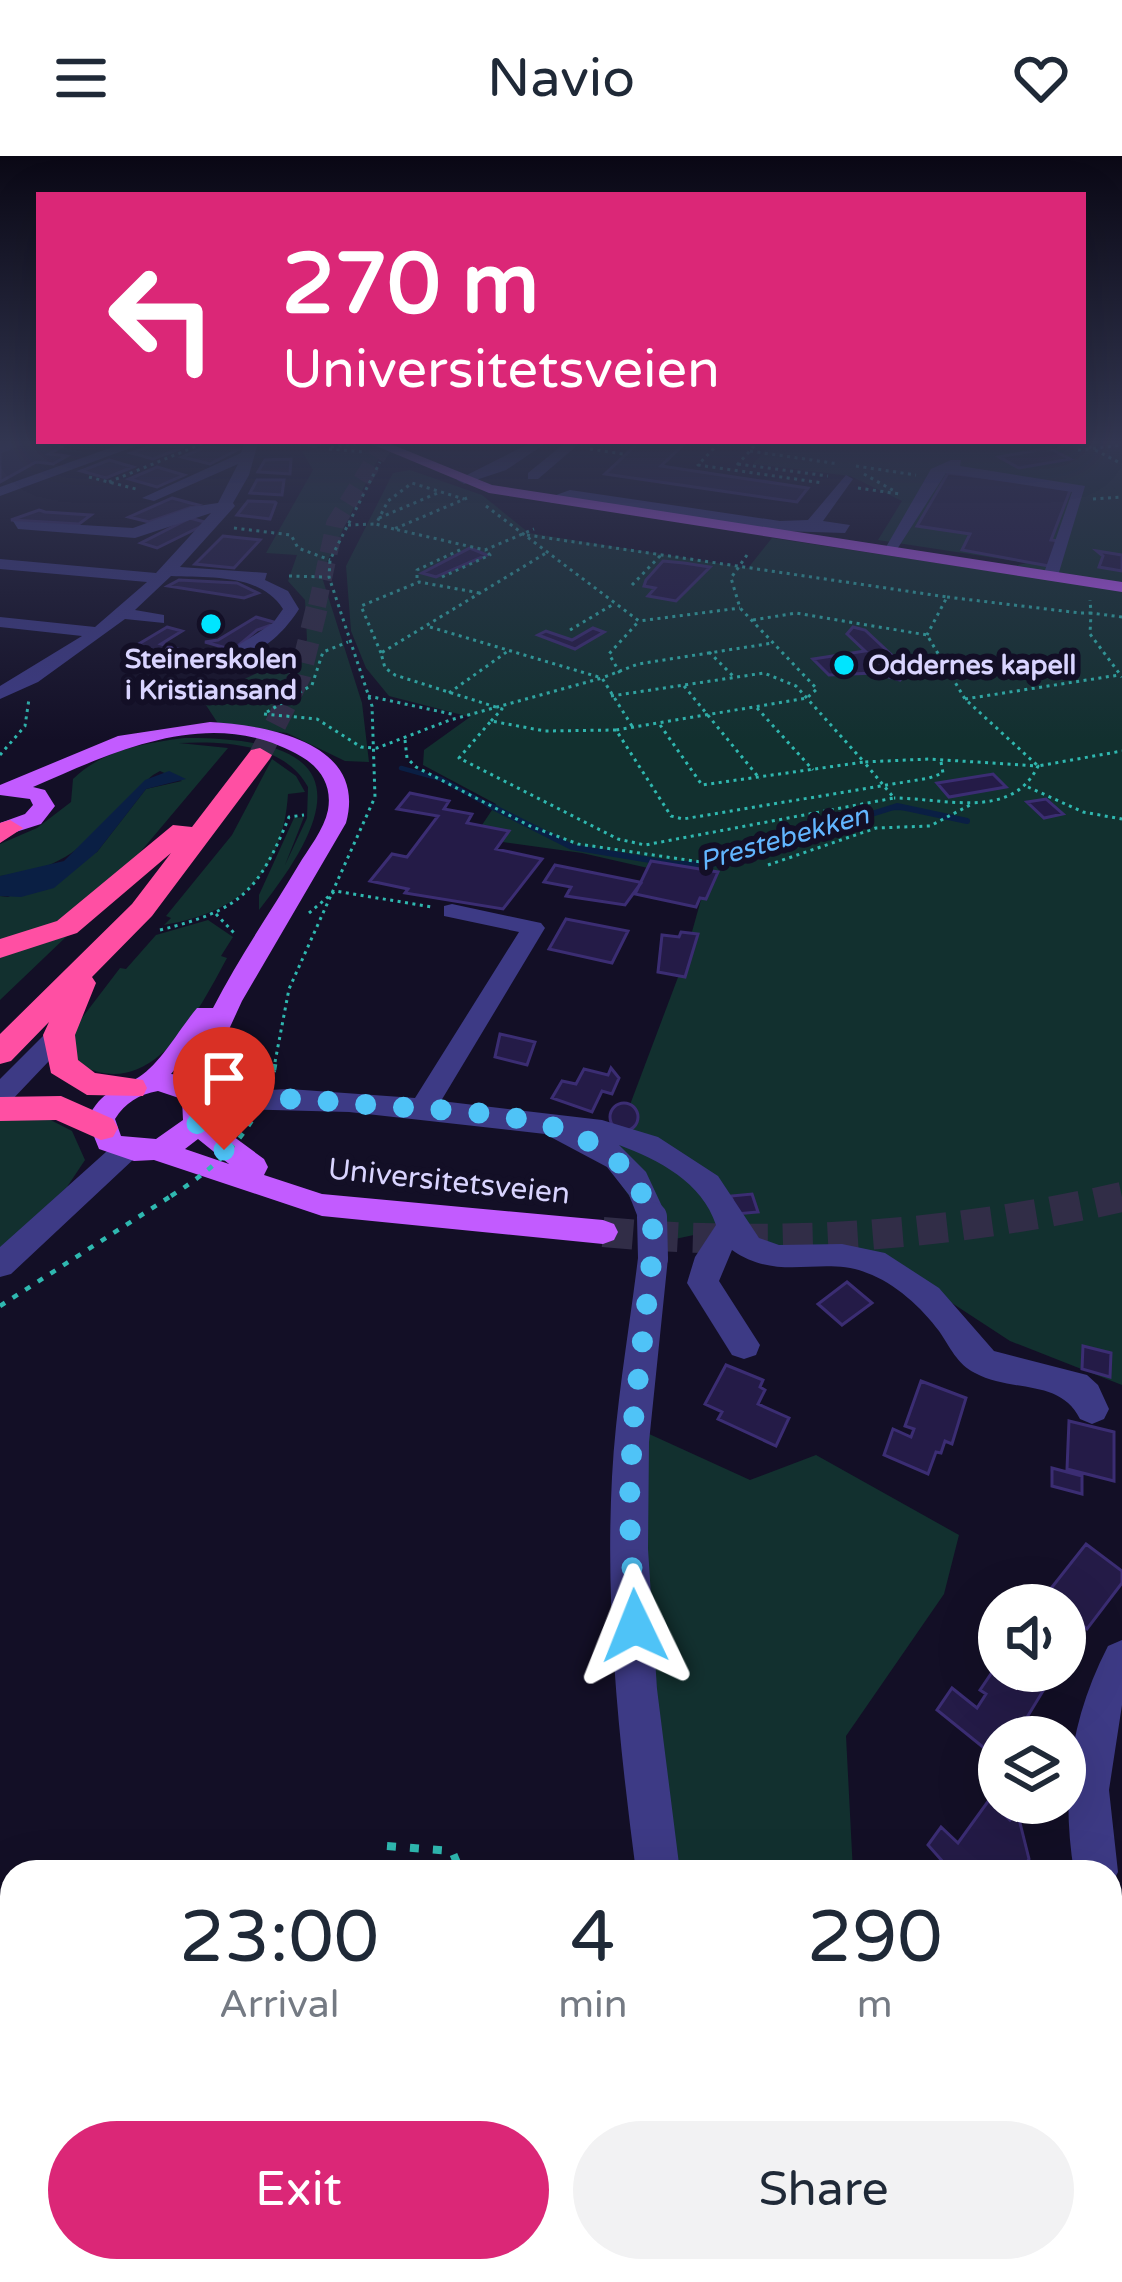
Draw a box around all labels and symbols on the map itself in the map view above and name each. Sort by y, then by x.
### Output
marker: Steinerskolen i Kristiansand [198,611,224,637]
place label: Steinerskolen i Kristiansand [125,643,297,707]
place label: Oddernes kapell [868,649,1076,682]
marker: Oddernes kapell [831,652,857,678]
water label: Prestebekken [696,798,873,878]
pin [173,1027,275,1150]
street label: Universitetsveien [326,1150,572,1213]
position arrow [572,1563,698,1689]

